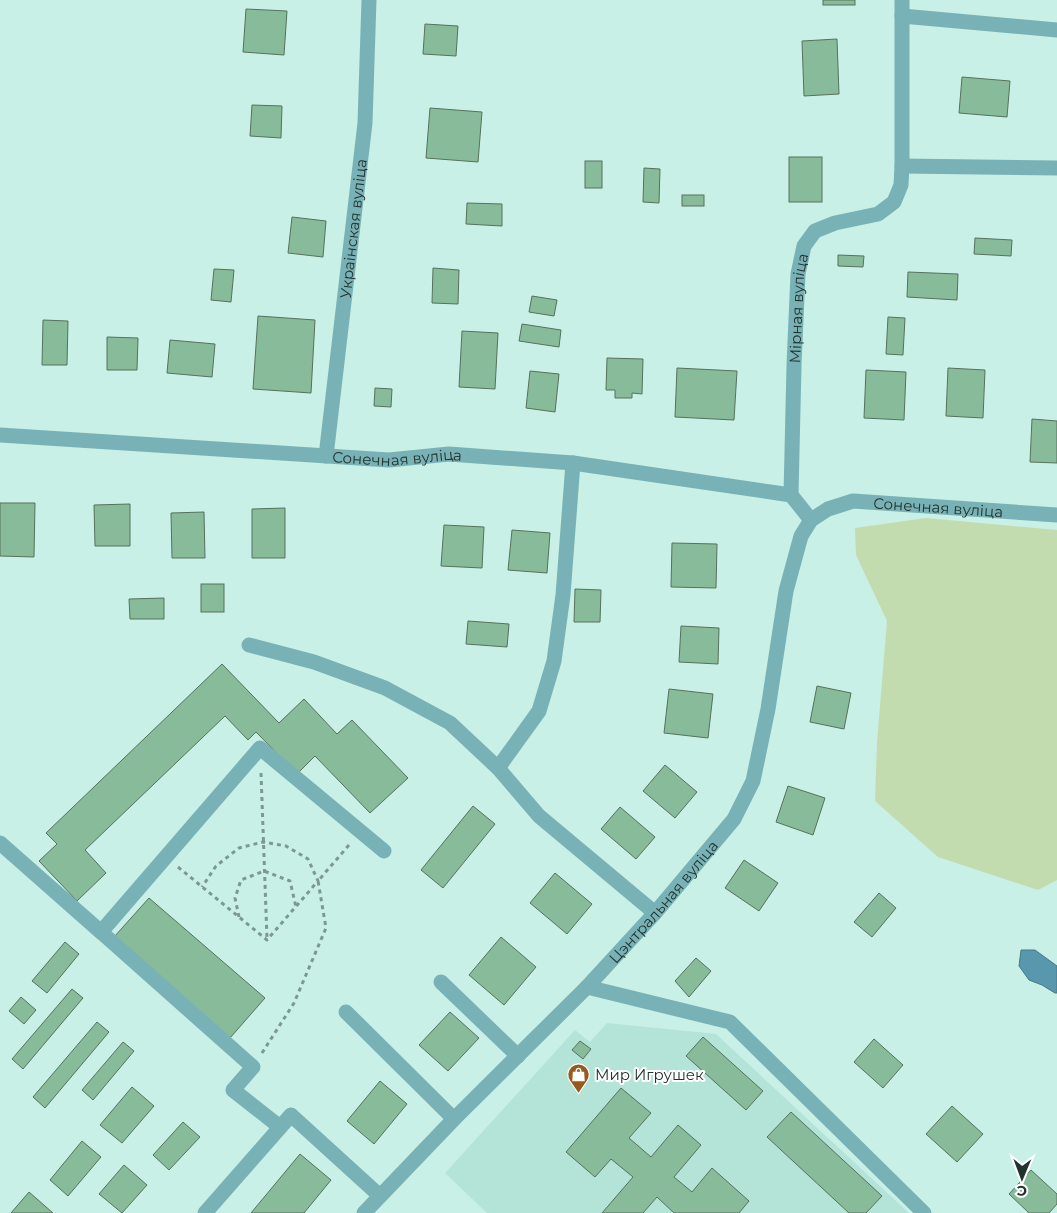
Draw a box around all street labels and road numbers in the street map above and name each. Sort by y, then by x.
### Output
street label: Украінская вуліца [335,158,370,299]
street label: Мірная вуліца [785,251,812,364]
street label: Сонечная вуліца [332,444,463,470]
street label: Сонечная вуліца [873,493,1004,521]
street label: Цэнтральная вуліца [604,836,722,967]

